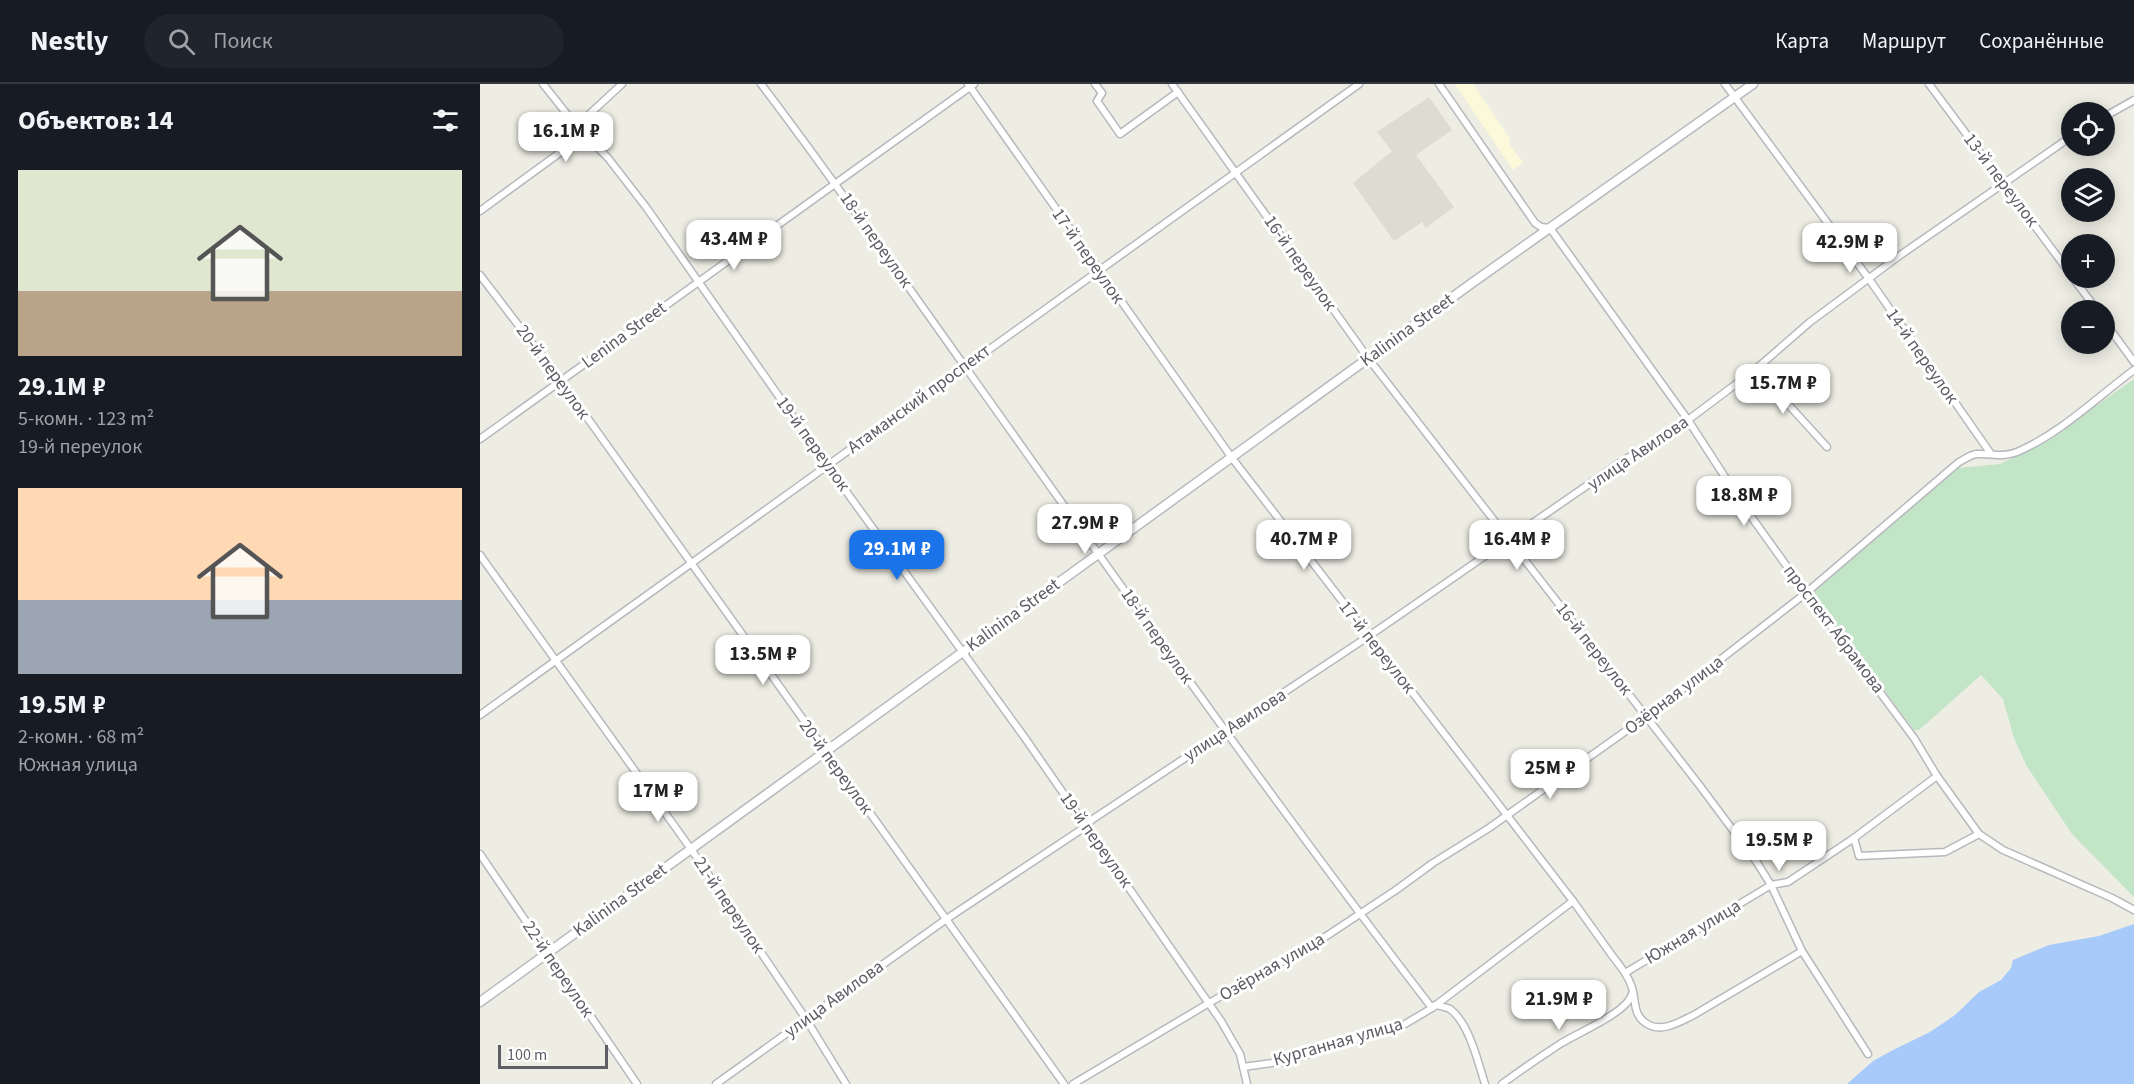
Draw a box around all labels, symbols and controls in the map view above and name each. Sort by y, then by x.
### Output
search box [144,14,564,68]
text: Nestly [30,21,108,61]
icon: search [165,25,198,58]
text: Поиск [213,25,273,57]
text: Карта [1775,26,1829,56]
text: Маршрут [1862,26,1946,56]
text: Сохранённые [1979,26,2104,56]
text: Объектов: 14 [18,102,174,139]
map controls [2061,102,2115,354]
button: locate [2061,102,2115,156]
icon: filters [429,104,462,137]
pin: 16.1M ₽ [511,112,621,163]
text: 16.1M ₽ [532,117,600,145]
street label: 13-й переулок [1957,128,2045,232]
button: layers [2061,168,2115,222]
street label: 18-й переулок [834,187,918,293]
street label: 17-й переулок [1046,203,1130,309]
icon: home [186,209,294,317]
street label: 16-й переулок [1258,210,1342,316]
pin: 43.4M ₽ [679,220,789,271]
pin: 42.9M ₽ [1795,223,1905,274]
text: 43.4M ₽ [700,225,768,253]
text: 42.9M ₽ [1816,228,1884,256]
button: + [2061,234,2115,288]
street label: Kalinina Street [1355,287,1459,373]
street label: Lenina Street [576,296,672,374]
button: − [2061,300,2115,354]
street label: 14-й переулок [1880,303,1964,409]
street label: 20-й переулок [510,319,596,425]
street label: Атаманский проспект [842,338,996,460]
pin: 15.7M ₽ [1728,364,1838,415]
text: 29.1M ₽ [18,368,106,405]
text: 15.7M ₽ [1749,369,1817,397]
street label: 19-й переулок [770,391,856,497]
text: 5-комн. · 123 m² [18,405,154,433]
street label: улица Авилова [1582,410,1694,496]
text: 19-й переулок [18,433,142,461]
pin: 18.8M ₽ [1689,476,1799,527]
text: 18.8M ₽ [1710,481,1778,509]
pin: 27.9M ₽ [1030,504,1140,555]
text: 27.9M ₽ [1051,509,1119,537]
pin: 40.7M ₽ [1249,520,1359,571]
pin: 16.4M ₽ [1462,520,1572,571]
text: 40.7M ₽ [1270,525,1338,553]
text: 16.4M ₽ [1483,525,1551,553]
icon: home [186,527,294,635]
pin: 29.1M ₽ [842,530,952,581]
text: 29.1M ₽ [863,535,931,563]
street label: проспект Абрамова [1777,560,1891,698]
street label: Kalinina Street [961,572,1065,658]
street label: 18-й переулок [1115,583,1199,689]
street label: 17-й переулок [1333,595,1421,699]
street label: 16-й переулок [1550,597,1638,701]
pin: 13.5M ₽ [708,635,818,686]
text: 13.5M ₽ [729,640,797,668]
street label: Озёрная улица [1619,649,1729,741]
street label: улица Авилова [1179,683,1291,767]
text: 19.5M ₽ [18,686,106,723]
street label: 20-й переулок [793,714,879,820]
text: 2-комн. · 68 m² [18,723,144,751]
pin: 25M ₽ [1508,749,1592,800]
text: Южная улица [18,751,138,779]
text: 25M ₽ [1525,754,1575,782]
pin: 17M ₽ [616,772,700,823]
text: 17M ₽ [633,777,683,805]
street label: 19-й переулок [1054,787,1138,893]
pin: 19.5M ₽ [1724,821,1834,872]
text: 19.5M ₽ [1745,826,1813,854]
street label: 21-й переулок [687,852,771,958]
street label: Kalinina Street [568,857,672,943]
street label: Южная улица [1640,893,1746,971]
street label: 22-й переулок [516,916,600,1022]
street label: Озёрная улица [1215,927,1329,1007]
street label: улица Авилова [779,954,889,1044]
pin: 21.9M ₽ [1504,980,1614,1031]
text: 21.9M ₽ [1525,985,1593,1013]
street label: Курганная улица [1270,1012,1406,1072]
scale bar [498,1042,608,1070]
text: 100 m [507,1044,547,1066]

